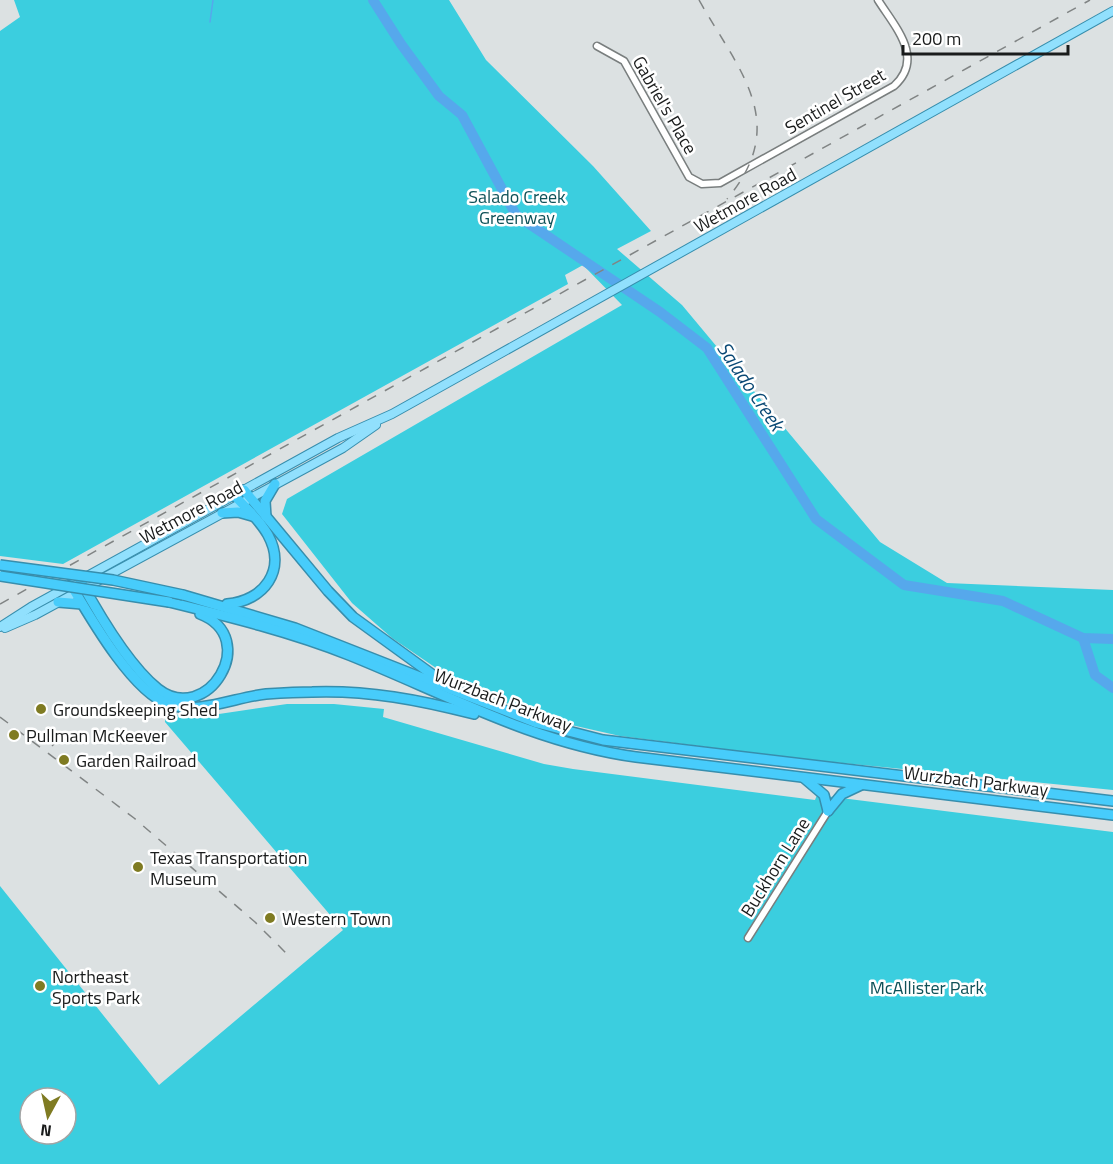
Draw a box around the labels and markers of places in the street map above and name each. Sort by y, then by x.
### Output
place label: Groundskeeping Shed [53,696,218,723]
marker: Groundskeeping Shed [34,702,48,716]
place label: Pullman McKeever [26,722,167,749]
marker: Pullman McKeever [7,728,21,742]
place label: Garden Railroad [76,747,197,774]
marker: Garden Railroad [57,753,71,767]
place label: Texas Transportation Museum [150,844,307,892]
marker: Texas Transportation Museum [131,860,145,874]
place label: Western Town [282,905,391,932]
marker: Western Town [263,911,277,925]
place label: Northeast Sports Park [52,963,140,1011]
marker: Northeast Sports Park [33,979,47,993]

